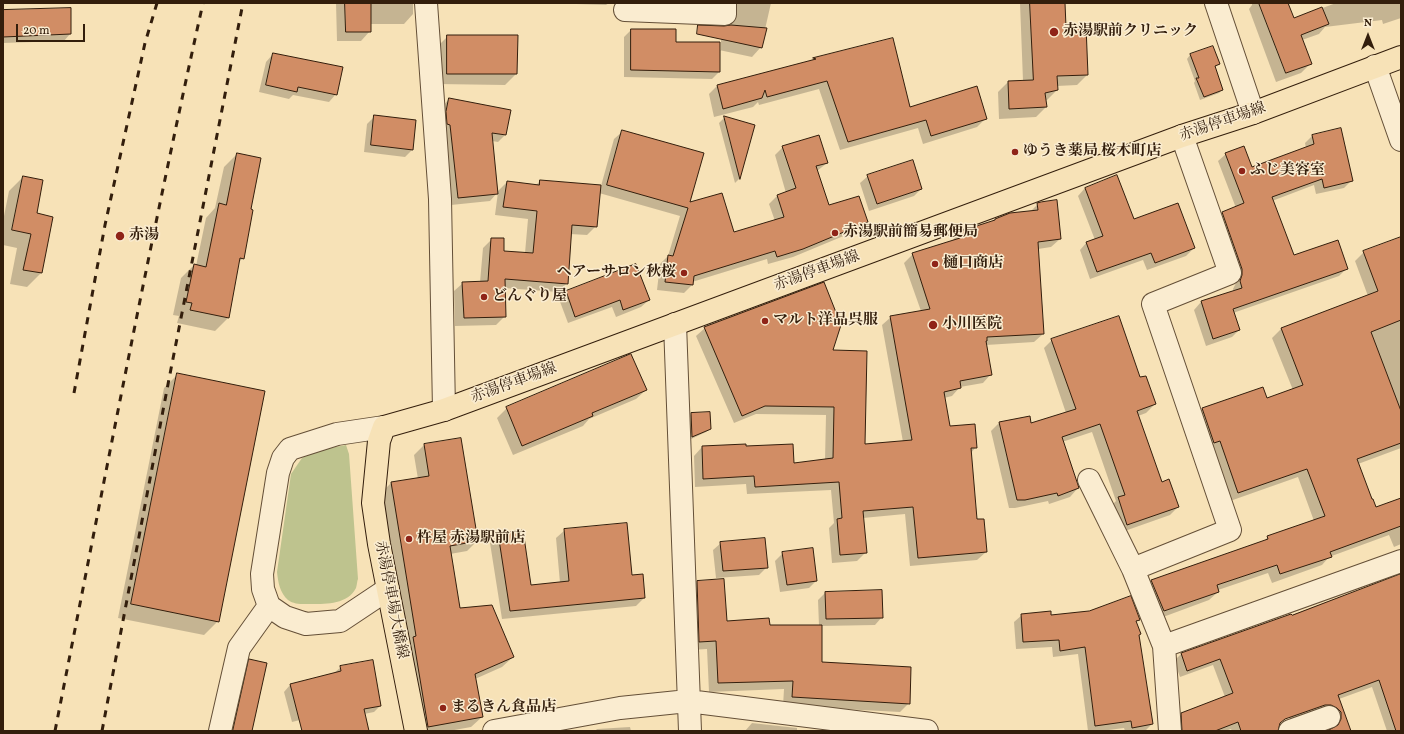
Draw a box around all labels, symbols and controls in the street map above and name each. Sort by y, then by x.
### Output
scale bar [18,16,87,42]
north arrow [1348,16,1388,56]
text: N [1364,16,1372,31]
text: 20 m [23,23,50,39]
place label: 赤湯駅前クリニック [1063,23,1198,41]
marker: 赤湯駅前クリニック [1048,26,1060,38]
street label: 赤湯停車場線 [1178,100,1268,146]
place label: ゆうき薬局 桜木町店 [1023,143,1161,161]
marker: ゆうき薬局 桜木町店 [1010,147,1020,157]
place label: ふじ美容室 [1250,162,1325,180]
marker: ふじ美容室 [1237,166,1247,176]
place label: 赤湯駅前簡易郵便局 [843,224,978,242]
place label: 赤湯 [129,227,159,245]
marker: 赤湯駅前簡易郵便局 [830,228,840,238]
marker: 赤湯 [114,230,126,242]
street label: 赤湯停車場線 [772,248,862,296]
place label: 樋口商店 [943,255,1003,273]
marker: 樋口商店 [930,259,940,269]
place label: ヘアーサロン秋桜 [556,264,676,282]
marker: ヘアーサロン秋桜 [679,268,689,278]
place label: どんぐり屋 [492,288,567,306]
marker: どんぐり屋 [479,292,489,302]
place label: マルト洋品呉服 [773,312,878,330]
marker: マルト洋品呉服 [760,316,770,326]
place label: 小川医院 [942,316,1002,334]
marker: 小川医院 [927,319,939,331]
street label: 赤湯停車場線 [469,360,559,408]
place label: 杵屋 赤湯駅前店 [417,530,525,548]
marker: 杵屋 赤湯駅前店 [404,534,414,544]
street label: 赤湯停車場大橋線 [370,539,410,661]
place label: まるきん食品店 [451,699,556,717]
marker: まるきん食品店 [438,703,448,713]

